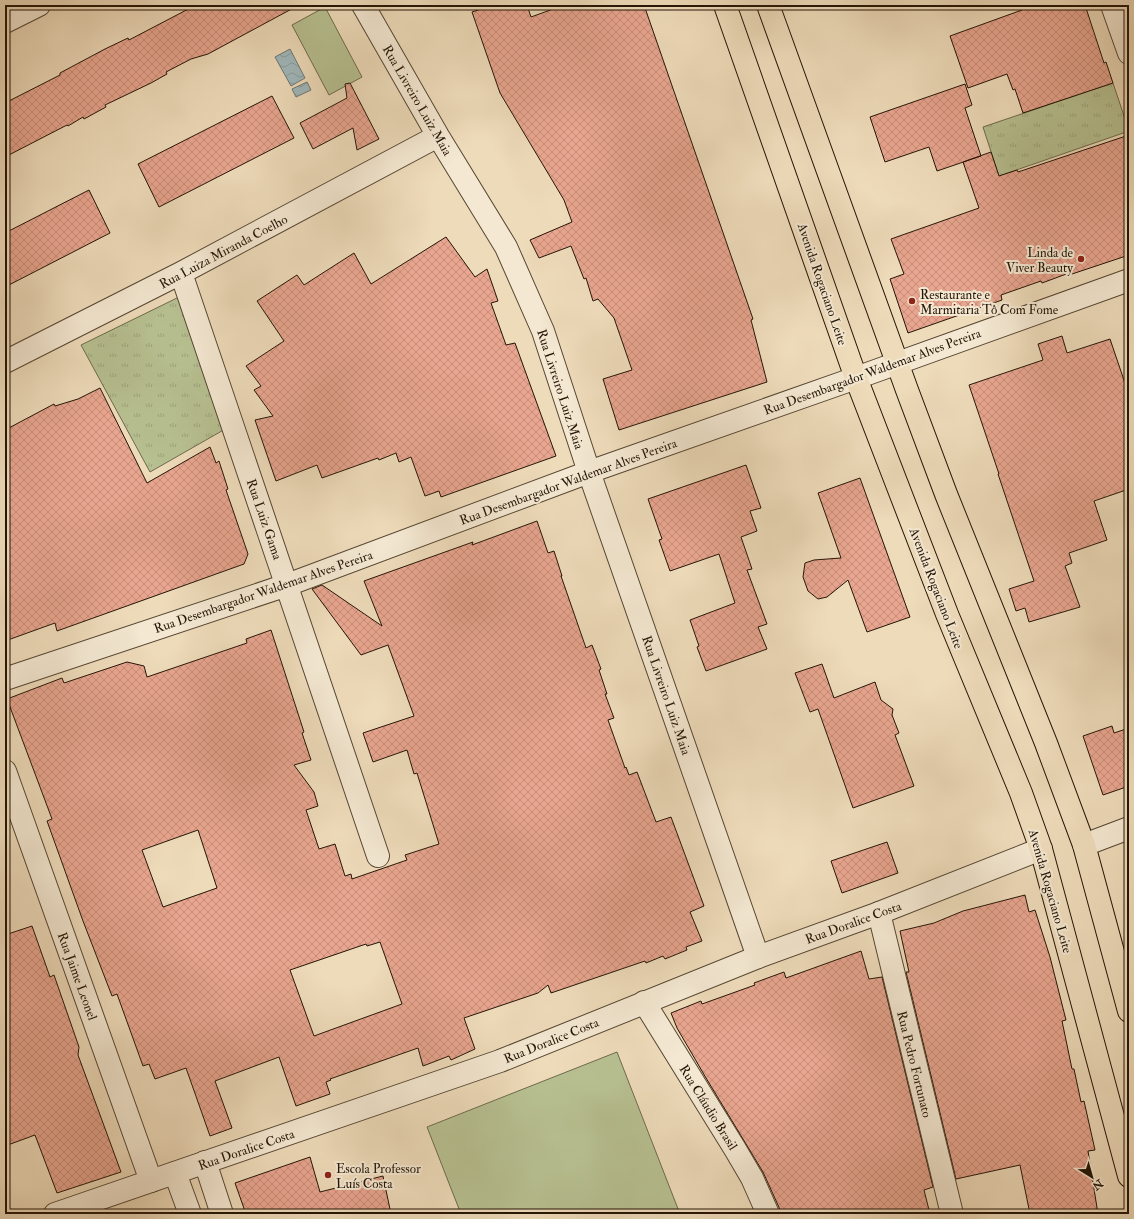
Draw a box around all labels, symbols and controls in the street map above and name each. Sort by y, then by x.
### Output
street label: Rua Livreiro Luiz Maia [379,42,456,159]
street label: Rua Luiza Miranda Coelho [157,211,290,293]
street label: Avenida Rogaciano Leite [793,220,851,348]
place label: Linda de Viver Beauty [1006,245,1074,277]
marker: Linda de Viver Beauty [1076,254,1086,264]
place label: Restaurante e Marmitaria Tô Com Fome [920,287,1059,318]
marker: Restaurante e Marmitaria Tô Com Fome [907,296,917,306]
street label: Rua Desembargador Waldemar Alves Pereira [761,325,984,419]
street label: Rua Livreiro Luiz Maia [533,327,587,452]
street label: Rua Desembargador Waldemar Alves Pereira [457,435,680,529]
street label: Rua Luiz Gama [243,477,286,562]
street label: Avenida Rogaciano Leite [905,525,967,652]
street label: Rua Desembargador Waldemar Alves Pereira [152,547,375,637]
street label: Rua Livreiro Luiz Maia [638,634,694,758]
street label: Avenida Rogaciano Leite [1024,826,1076,956]
street label: Rua Doralice Costa [803,898,904,948]
street label: Rua Jaime Leonel [54,930,101,1023]
street label: Rua Pedro Fortunato [893,1009,935,1119]
street label: Rua Doralice Costa [502,1014,602,1067]
street label: Rua Cláudio Brasil [676,1062,741,1154]
street label: Rua Doralice Costa [196,1126,297,1174]
north arrow [1072,1157,1112,1197]
place label: Escola Professor Luís Costa [336,1161,421,1192]
marker: Escola Professor Luís Costa [323,1170,333,1180]
text: N [1089,1176,1106,1193]

